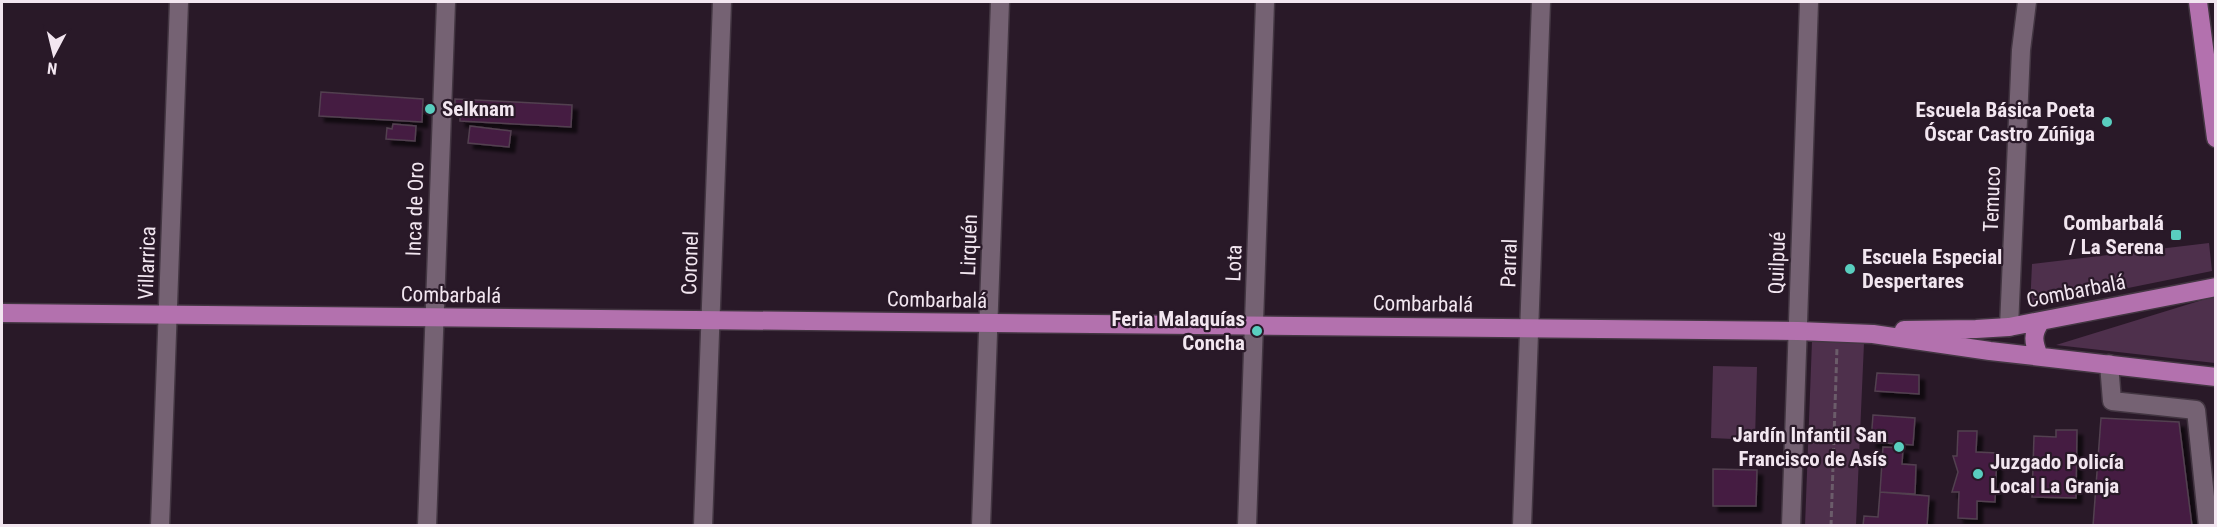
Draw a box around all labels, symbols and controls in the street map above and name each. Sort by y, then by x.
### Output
north arrow [24,24,84,84]
text: N [46,58,58,78]
place label: Selknam [442,97,515,121]
place label: Escuela Básica Poeta Óscar Castro Zúñiga [1916,98,2095,146]
marker: Selknam [423,102,437,116]
marker: Escuela Básica Poeta Óscar Castro Zúñiga [2100,115,2114,129]
street label: Inca de Oro [401,161,429,257]
street label: Temuco [1979,166,2005,232]
place label: Combarbalá / La Serena [2063,211,2164,259]
street label: Lirquén [956,214,982,276]
street label: Villarrica [134,226,160,300]
marker: Combarbalá / La Serena [2169,228,2183,242]
street label: Coronel [677,231,703,295]
street label: Quilpué [1764,231,1790,295]
street label: Parral [1496,238,1522,288]
street label: Lota [1221,244,1247,282]
place label: Escuela Especial Despertares [1862,245,2002,293]
marker: Escuela Especial Despertares [1843,262,1857,276]
street label: Combarbalá [2024,270,2128,312]
street label: Combarbalá [401,282,501,308]
street label: Combarbalá [887,287,987,313]
street label: Combarbalá [1373,291,1473,317]
place label: Feria Malaquías Concha [1111,307,1245,355]
marker: Feria Malaquías Concha [1250,324,1264,338]
place label: Jardín Infantil San Francisco de Asís [1732,423,1887,471]
marker: Jardín Infantil San Francisco de Asís [1892,440,1906,454]
place label: Juzgado Policía Local La Granja [1990,450,2124,498]
marker: Juzgado Policía Local La Granja [1971,467,1985,481]

